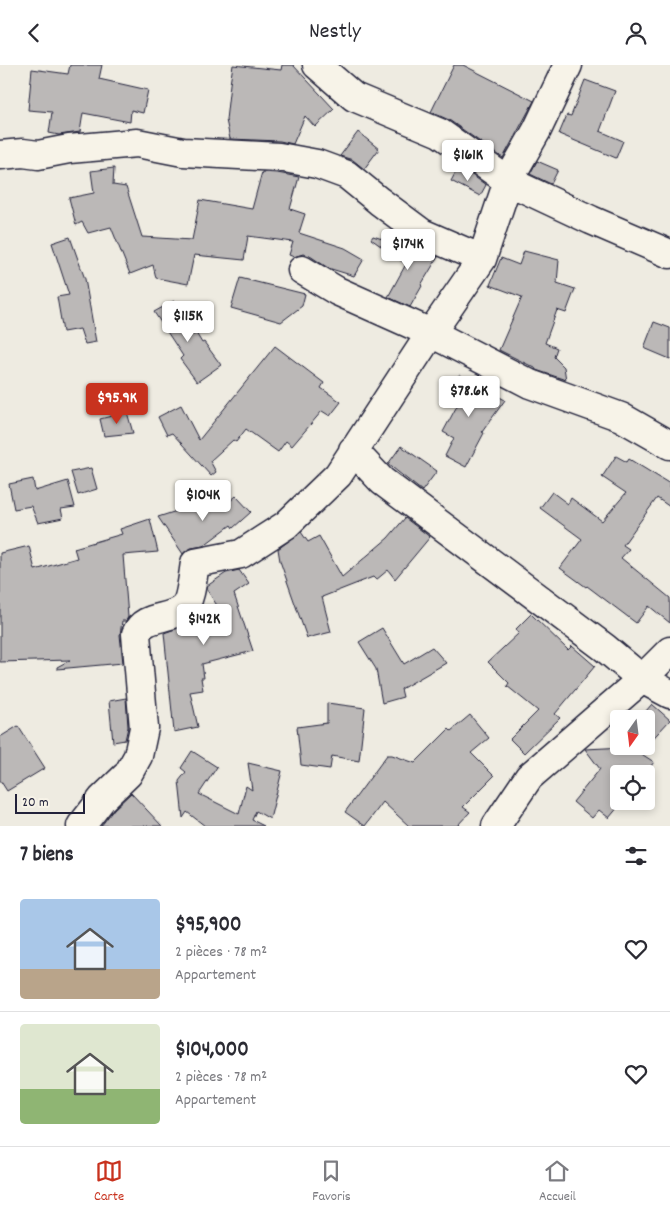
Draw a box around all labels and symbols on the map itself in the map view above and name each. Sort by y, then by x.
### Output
pin: $161K [433,139,503,182]
pin: $174K [373,229,443,271]
pin: $115K [153,301,223,343]
pin: $78.6K [428,375,510,418]
pin: $95.9K [76,383,158,425]
pin: $104K [168,479,238,522]
pin: $142K [169,603,239,646]
north arrow [610,710,655,755]
scale bar [15,791,85,814]

